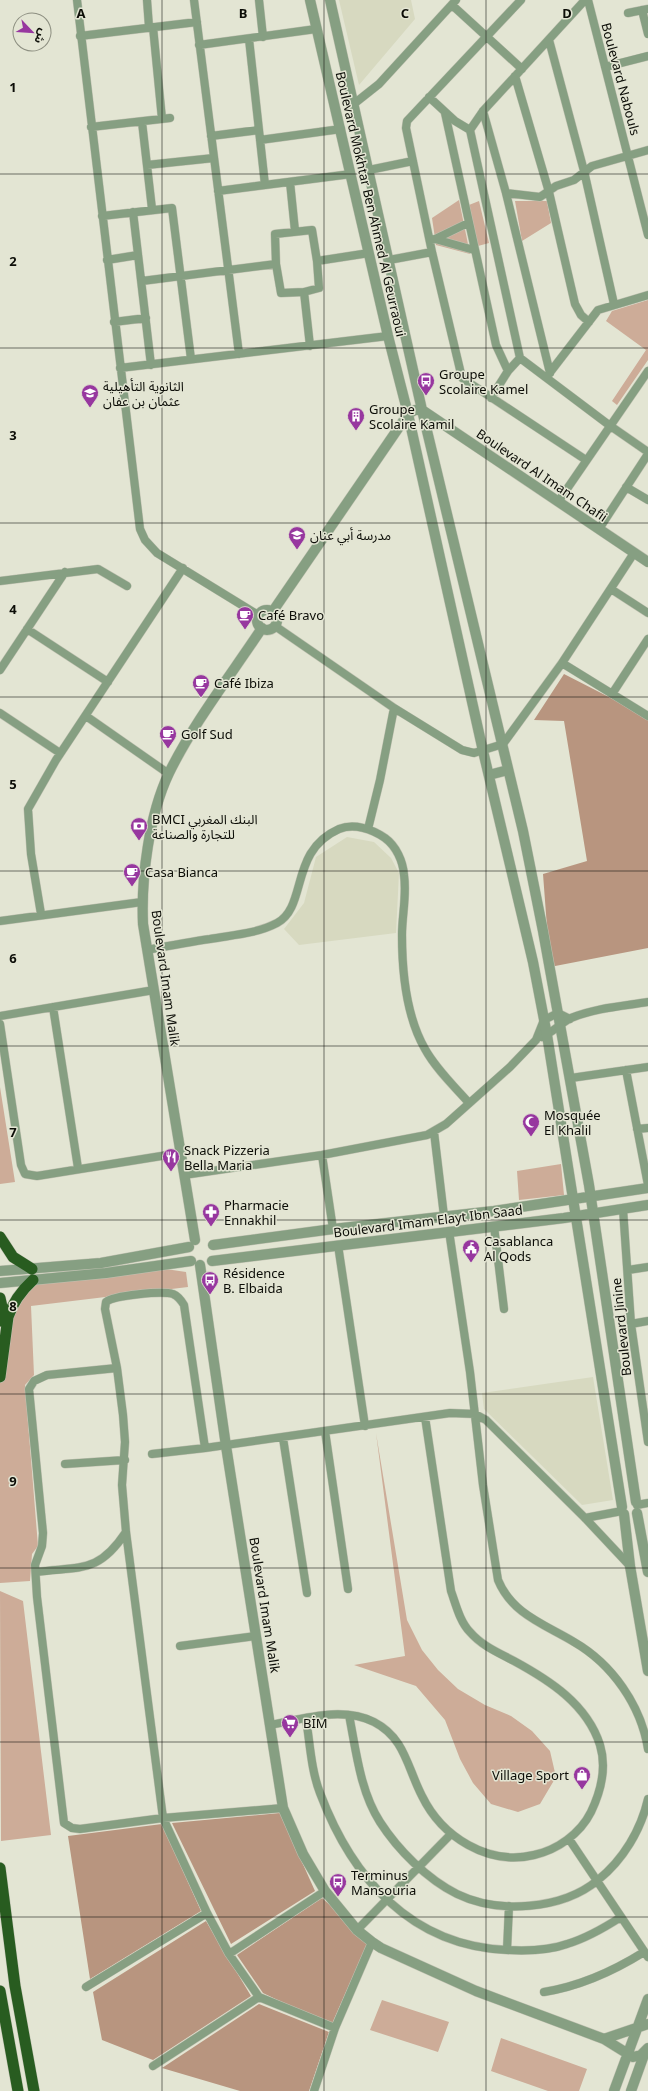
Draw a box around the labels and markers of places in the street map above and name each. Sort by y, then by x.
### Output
place label: Groupe Scolaire Kamel [439,365,528,398]
bus stop icon: Groupe Scolaire Kamel [416,371,436,396]
place label: الثانوية التأهيلية عثمان بن عفان [103,377,184,410]
school or university icon: الثانوية التأهيلية عثمان بن عفان [80,383,100,408]
place label: Groupe Scolaire Kamil [369,400,454,433]
building icon: Groupe Scolaire Kamil [346,406,366,431]
school or university icon: مدرسة أبي عنان [287,525,307,550]
place label: مدرسة أبي عنان [310,526,391,546]
cafe icon: Café Bravo [235,605,255,630]
place label: Café Bravo [258,606,324,624]
cafe icon: Café Ibiza [191,673,211,698]
place label: Café Ibiza [214,674,274,692]
cafe icon: Golf Sud [158,724,178,749]
place label: Golf Sud [181,725,233,743]
place label: BMCI البنك المغربي للتجارة والصناعة [152,810,258,843]
bank icon: BMCI البنك المغربي للتجارة والصناعة [129,816,149,841]
cafe icon: Casa Bianca [122,862,142,887]
place label: Casa Bianca [145,863,218,881]
place label: Mosquée El Khalil [544,1106,601,1139]
mosque icon: Mosquée El Khalil [521,1112,541,1137]
place label: Snack Pizzeria Bella Maria [184,1141,270,1174]
restaurant icon: Snack Pizzeria Bella Maria [161,1147,181,1172]
place label: Pharmacie Ennakhil [224,1196,289,1229]
pharmacy icon: Pharmacie Ennakhil [201,1202,221,1227]
place label: Casablanca Al Qods [484,1232,553,1265]
public building icon: Casablanca Al Qods [461,1238,481,1263]
place label: Résidence B. Elbaida [223,1264,285,1297]
bus stop icon: Résidence B. Elbaida [200,1270,220,1295]
supermarket icon: BİM [280,1713,300,1738]
place label: BİM [303,1714,328,1732]
shop icon: Village Sport [572,1765,592,1790]
place label: Village Sport [492,1766,569,1784]
place label: Terminus Mansouria [351,1866,416,1899]
bus stop icon: Terminus Mansouria [328,1872,348,1897]

